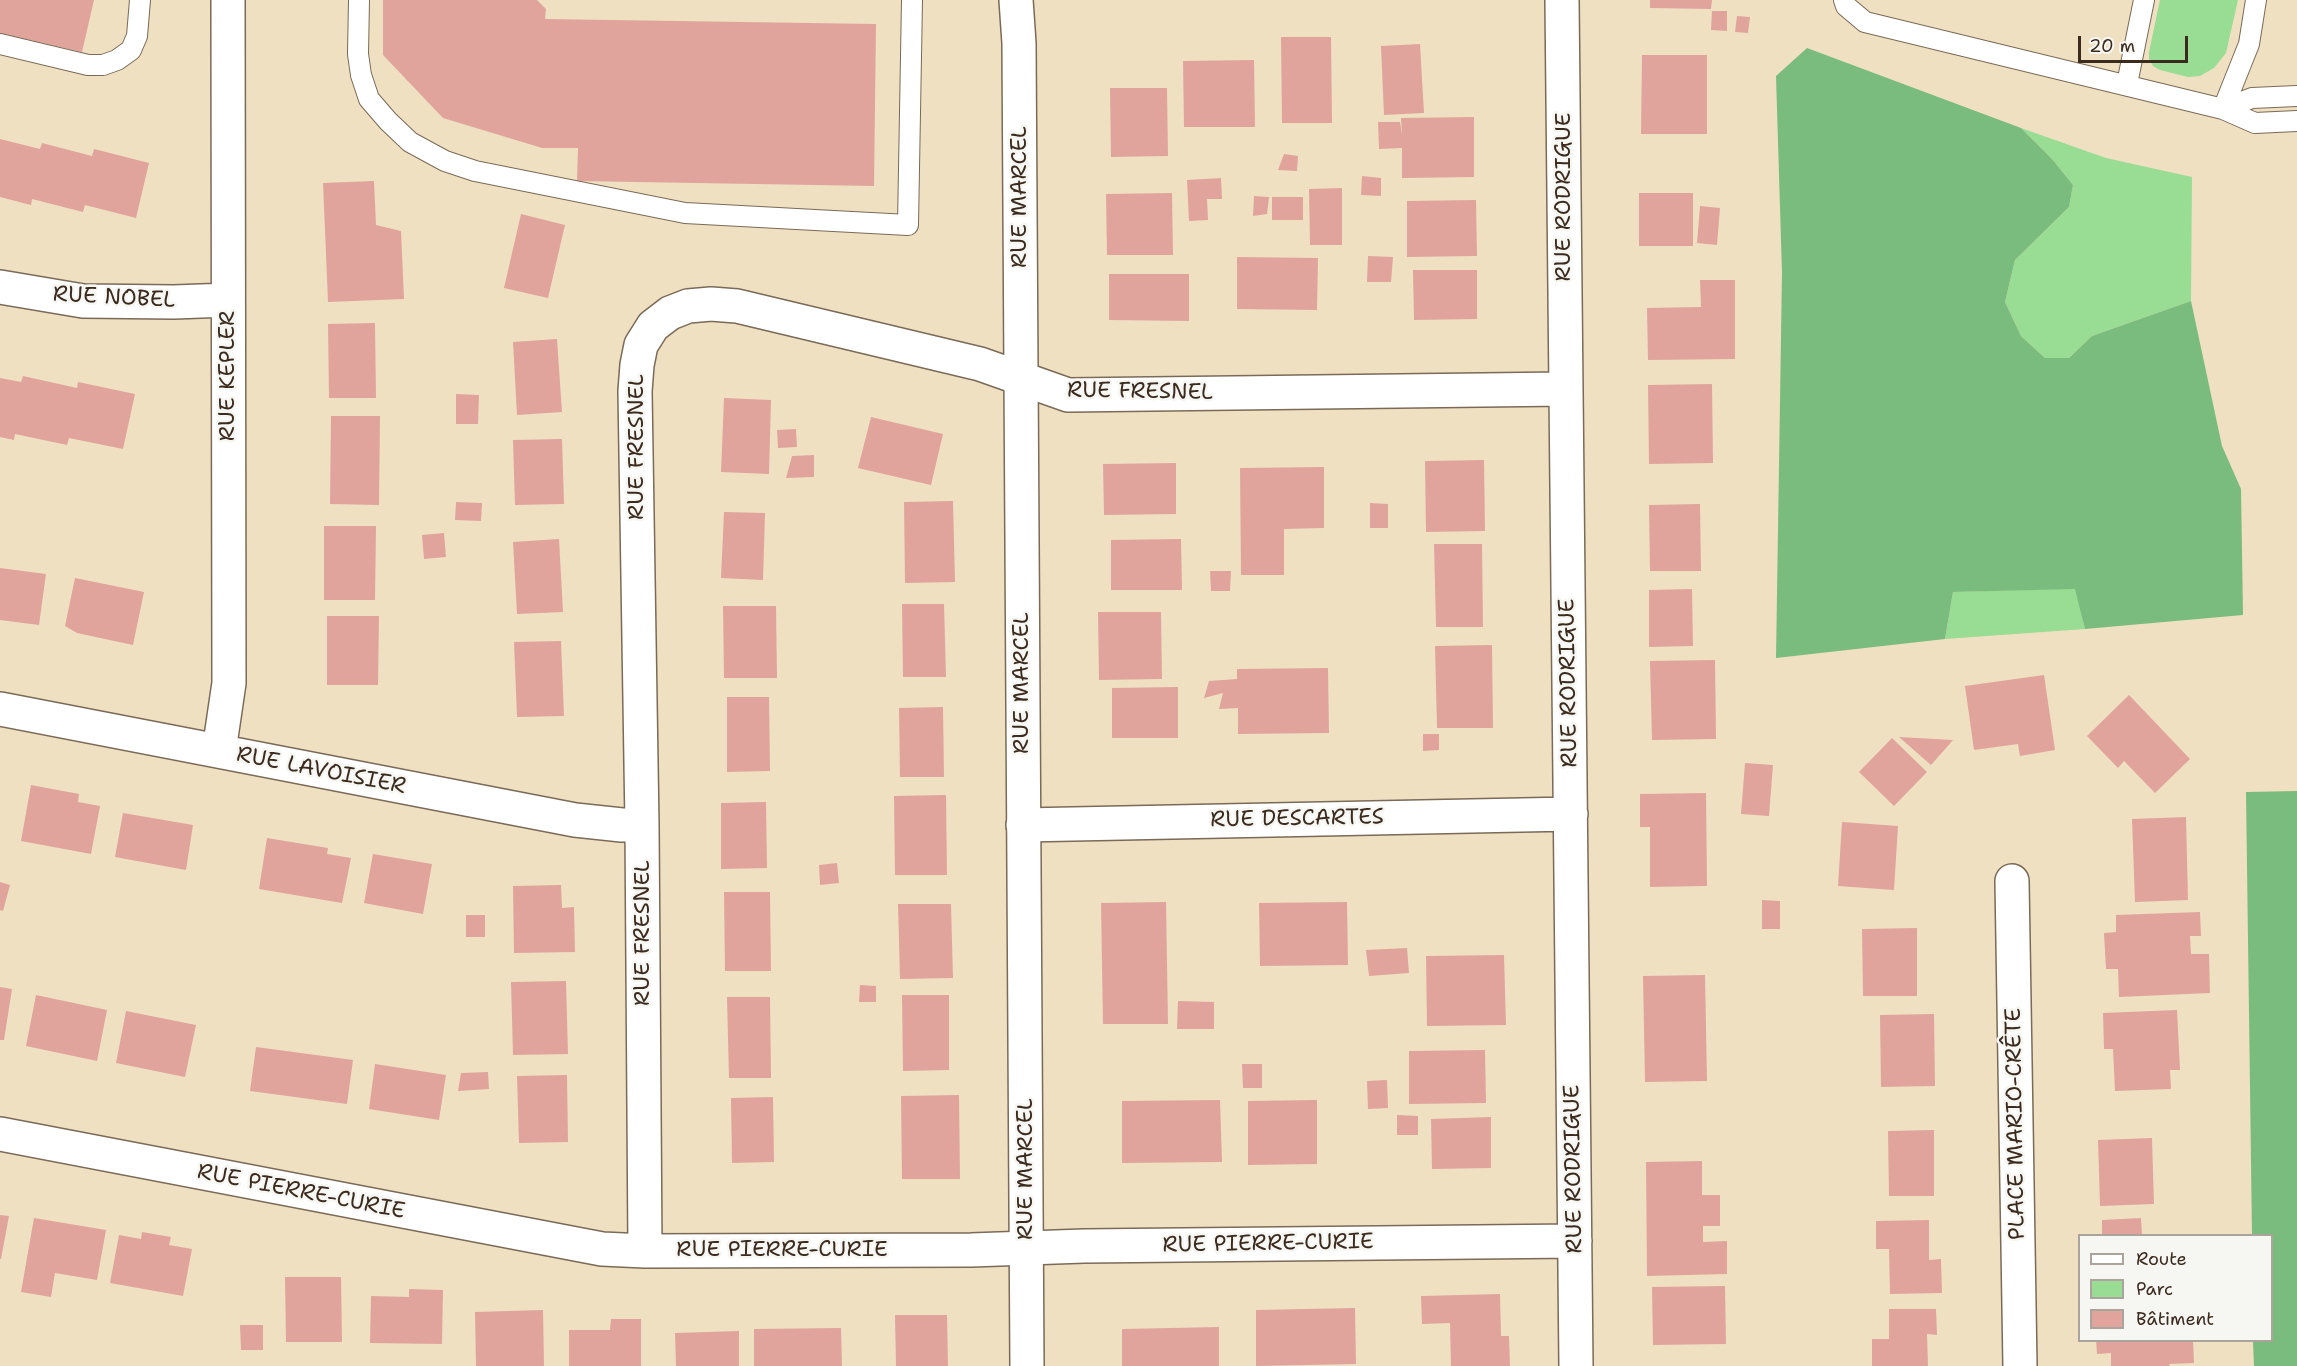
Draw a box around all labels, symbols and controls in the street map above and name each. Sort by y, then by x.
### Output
scale bar [2081,24,2190,62]
text: 20 m [2089,34,2135,58]
street label: RUE RODRIGUE [1551,112,1577,282]
street label: RUE MARCEL [1007,126,1033,268]
street label: RUE NOBEL [52,282,176,314]
street label: RUE KEPLER [215,311,241,441]
street label: RUE FRESNEL [624,374,650,520]
street label: RUE FRESNEL [1067,378,1213,406]
street label: RUE RODRIGUE [1554,598,1584,768]
street label: RUE MARCEL [1009,612,1035,754]
street label: RUE LAVOISIER [234,742,408,800]
street label: RUE DESCARTES [1210,804,1384,834]
street label: RUE FRESNEL [630,860,656,1006]
street label: PLACE MARIO-CRÊTE [2001,1008,2031,1240]
street label: RUE RODRIGUE [1559,1084,1589,1254]
street label: RUE MARCEL [1013,1098,1039,1240]
street label: RUE PIERRE-CURIE [195,1159,407,1225]
street label: RUE PIERRE-CURIE [1162,1229,1374,1259]
legend [2078,1234,2273,1342]
street label: RUE PIERRE-CURIE [676,1237,888,1263]
text: Route [2136,1247,2187,1271]
text: Parc [2136,1277,2173,1301]
text: Bâtiment [2136,1307,2214,1331]

